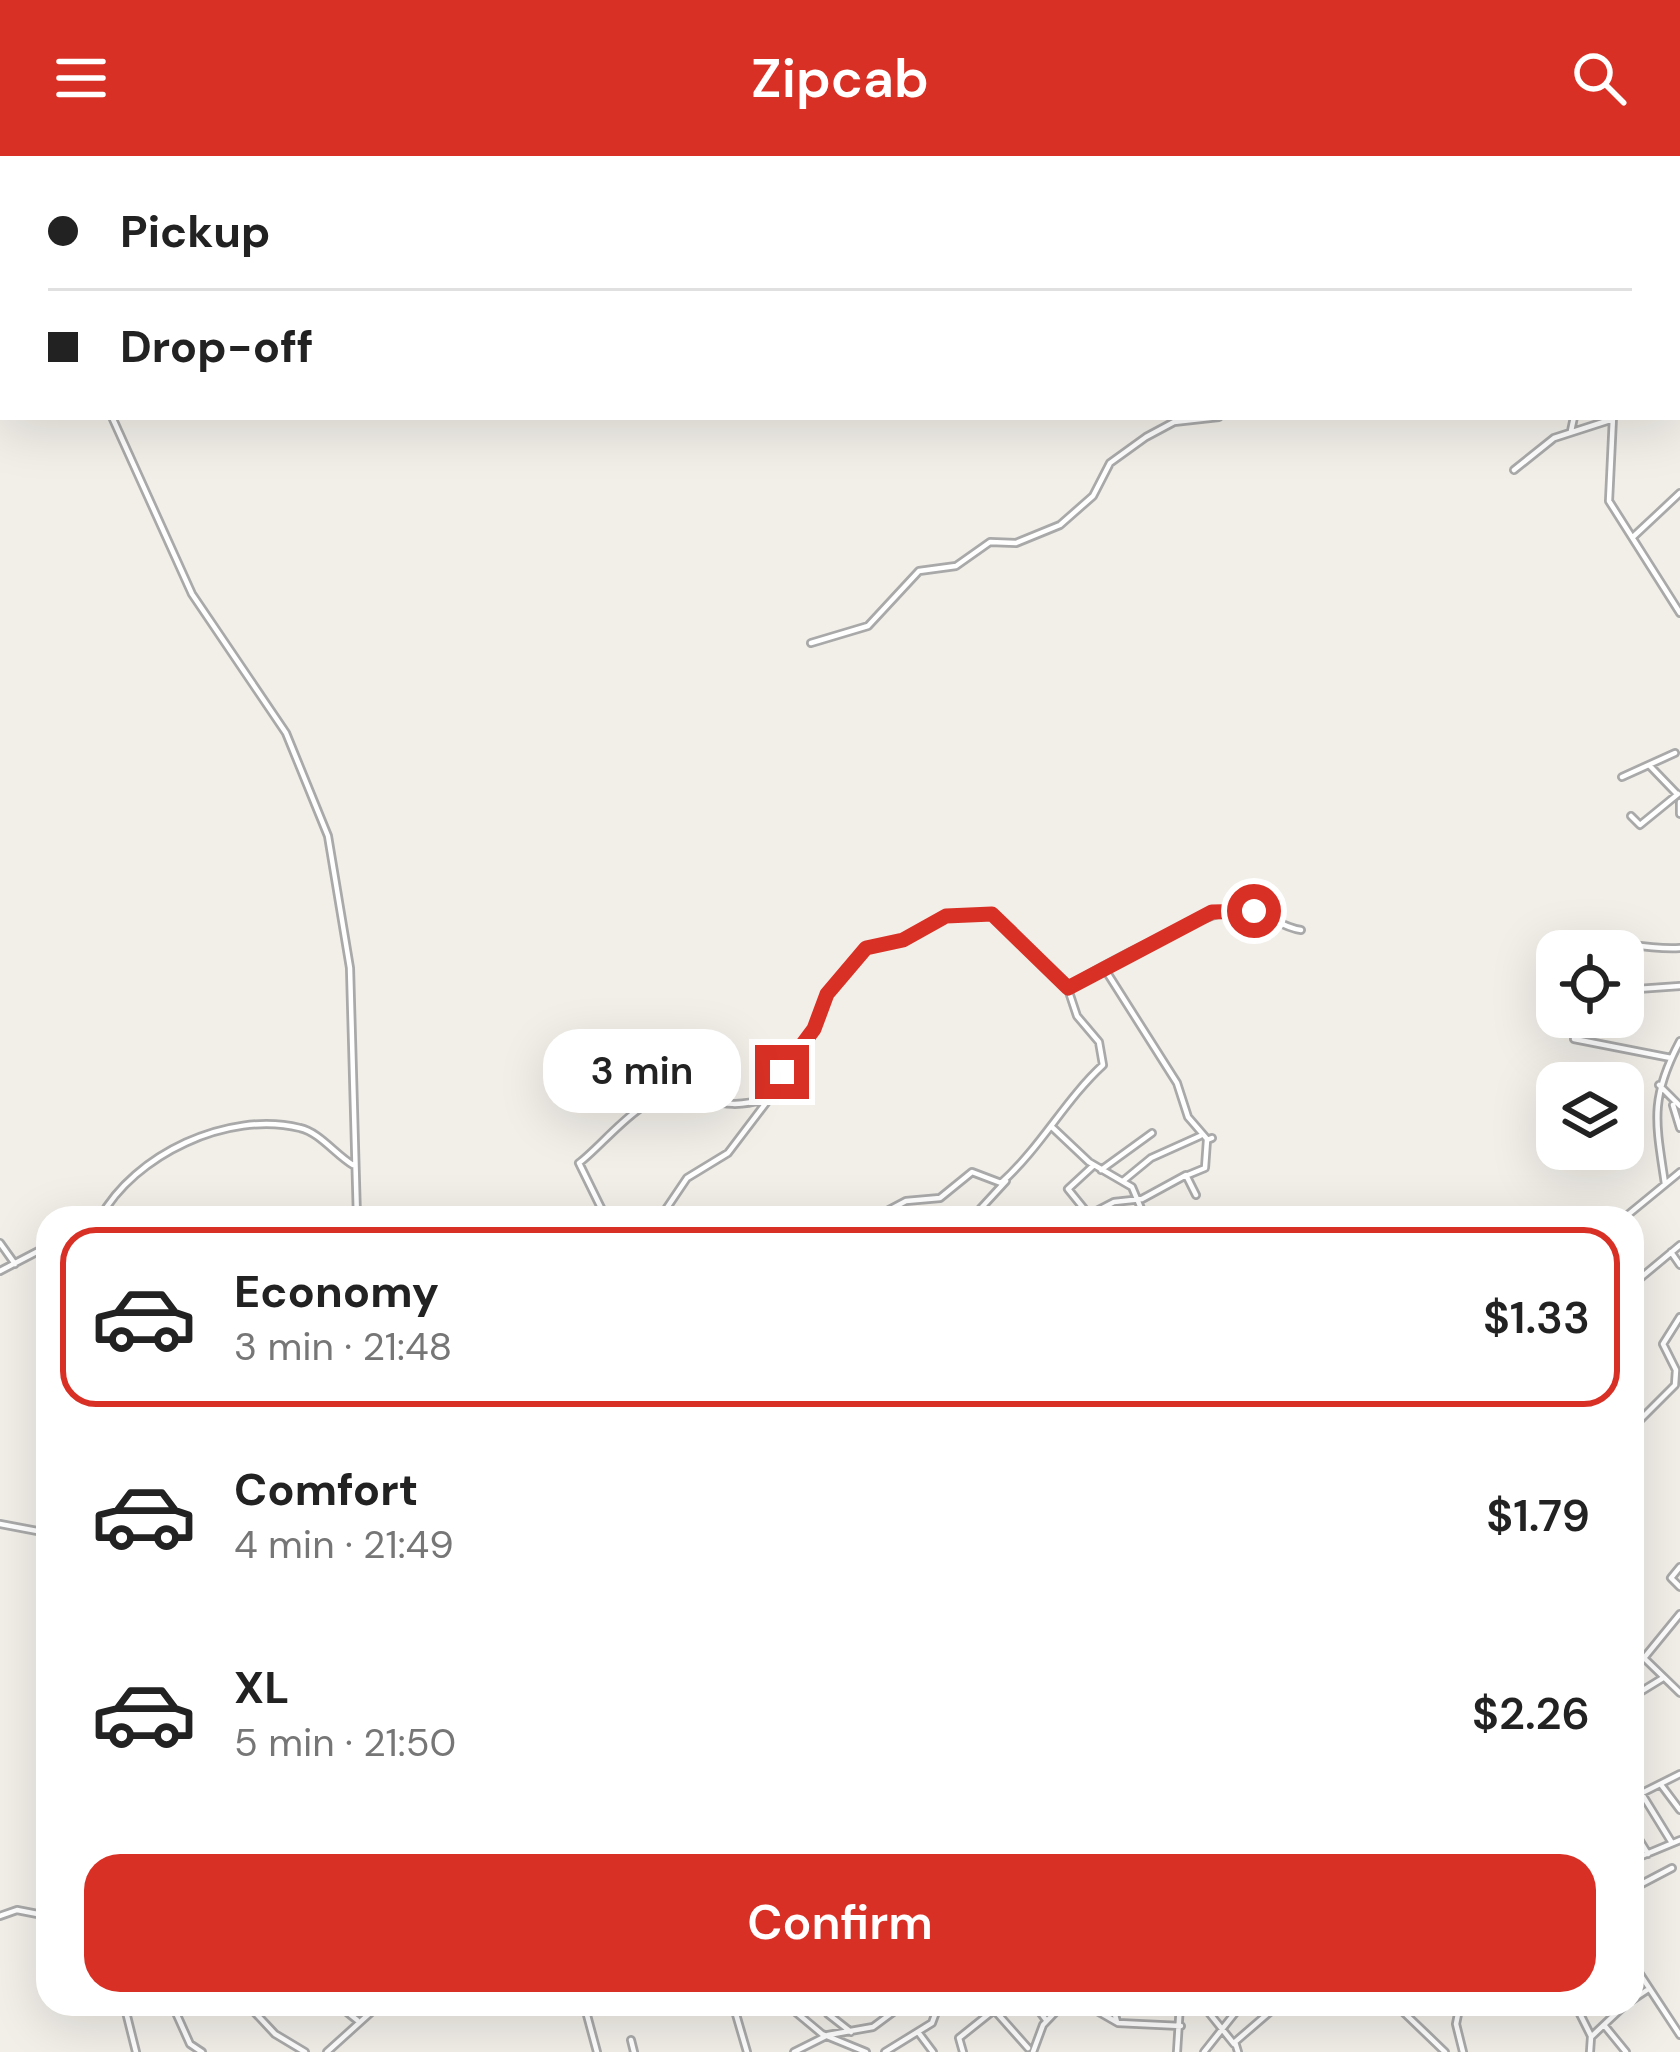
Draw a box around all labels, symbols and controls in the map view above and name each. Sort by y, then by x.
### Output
text: Zipcab [751,43,929,114]
icon: menu [48,45,114,111]
icon: search [1566,45,1632,111]
text: Pickup [120,202,270,261]
text: Drop-off [120,317,314,376]
route start [1227,884,1281,938]
map controls [1536,930,1644,1170]
button: locate [1536,930,1644,1038]
callout: 3 min [542,1030,740,1114]
text: 3 min [591,1045,693,1096]
route end [755,1045,809,1099]
button: layers [1536,1062,1644,1170]
text: Economy [234,1262,439,1321]
icon: car [90,1263,198,1371]
text: $1.33 [1483,1288,1590,1347]
text: 3 min · 21:48 [234,1321,452,1372]
text: Comfort [234,1460,418,1519]
icon: car [90,1461,198,1569]
text: $1.79 [1486,1486,1590,1545]
text: 4 min · 21:49 [234,1519,454,1570]
text: XL [234,1658,289,1717]
icon: car [90,1659,198,1767]
text: $2.26 [1472,1684,1590,1743]
text: 5 min · 21:50 [234,1717,456,1768]
button: Confirm [84,1854,1596,1992]

